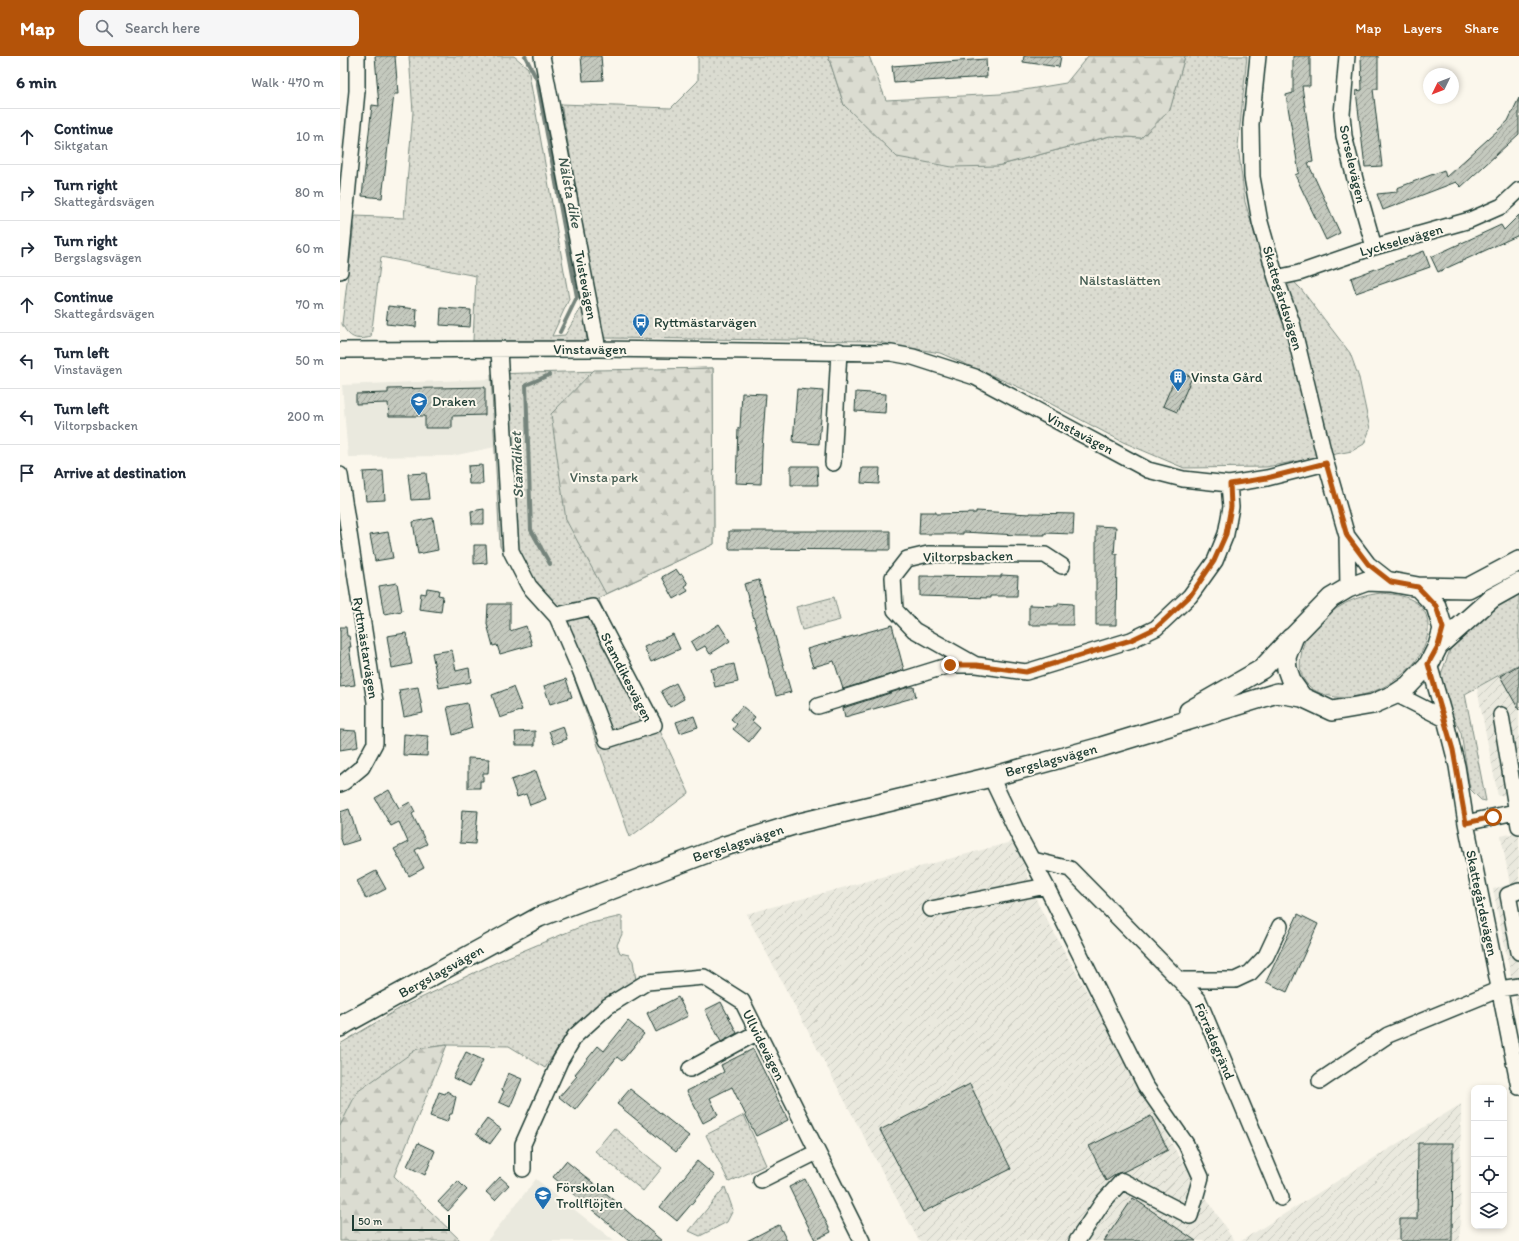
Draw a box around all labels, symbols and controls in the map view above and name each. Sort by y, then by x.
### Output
search box [79,10,359,46]
text: Map [20,17,55,40]
icon: search [93,17,115,39]
text: Search here [125,19,200,37]
text: Map [1356,20,1381,37]
text: Layers [1403,20,1442,37]
text: Share [1464,20,1499,37]
north arrow [1423,68,1459,104]
text: 6 min [16,72,57,92]
text: Walk · 470 m [251,75,324,90]
text: Continue [54,120,113,138]
street label: Sorselevägen [1335,123,1370,205]
icon: ahead [16,126,38,148]
text: 10 m [296,129,324,144]
text: Siktgatan [54,138,108,153]
water label: Nälsta dike [554,155,586,230]
text: Turn right [54,176,118,194]
icon: right [16,182,38,204]
text: 80 m [295,185,324,200]
text: Skattegårdsvägen [54,194,154,209]
street label: Lyckselevägen [1358,220,1445,260]
text: Turn right [54,232,118,250]
icon: right [16,238,38,260]
text: 60 m [295,241,324,256]
street label: Skattegårdsvägen [1259,244,1307,353]
street label: Tvistevägen [570,249,601,321]
text: Bergslagsvägen [54,250,142,265]
park label: Nälstaslätten [1079,272,1161,289]
text: Continue [54,288,113,306]
icon: ahead [16,294,38,316]
text: 70 m [296,297,324,312]
text: Skattegårdsvägen [54,306,154,321]
bus stop icon: Ryttmästarvägen [631,312,651,337]
place label: Ryttmästarvägen [654,314,757,331]
street label: Vinstavägen [553,341,627,358]
text: Turn left [54,344,109,362]
icon: left [16,350,38,372]
text: 50 m [295,353,324,368]
text: Vinstavägen [54,362,122,377]
building icon: Vinsta Gård [1168,367,1188,392]
place label: Vinsta Gård [1191,369,1263,386]
school or university icon: Draken [409,391,429,416]
place label: Draken [432,393,476,410]
text: Turn left [54,400,109,418]
icon: left [16,406,38,428]
text: 200 m [287,409,324,424]
street label: Vinstavägen [1043,409,1116,458]
text: Viltorpsbacken [54,418,138,433]
water label: Stamdiket [507,430,527,499]
icon: arrive [16,462,38,484]
text: Arrive at destination [54,464,186,482]
park label: Vinsta park [570,469,639,486]
street label: Viltorpsbacken [923,547,1013,566]
street label: Ryttmästarvägen [349,596,382,701]
street label: Stamdikesvägen [597,630,657,725]
route end [941,656,959,674]
street label: Bergslagsvägen [1003,740,1099,781]
route start [1484,808,1502,826]
street label: Bergslagsvägen [691,821,786,866]
street label: Skattegårdsvägen [1462,848,1501,958]
street label: Bergslagsvägen [396,941,487,1002]
street label: Förrådsgränd [1191,1000,1238,1082]
street label: Ullvidevägen [738,1007,789,1084]
map controls [1471,1085,1507,1229]
button: + [1471,1085,1507,1121]
button: − [1471,1121,1507,1157]
button: locate [1471,1157,1507,1193]
place label: Förskolan Trollflöjten [556,1179,623,1212]
school or university icon: Förskolan Trollflöjten [533,1185,553,1210]
button: layers [1471,1193,1507,1229]
scale bar [352,1213,450,1232]
text: 50 m [358,1215,382,1228]

